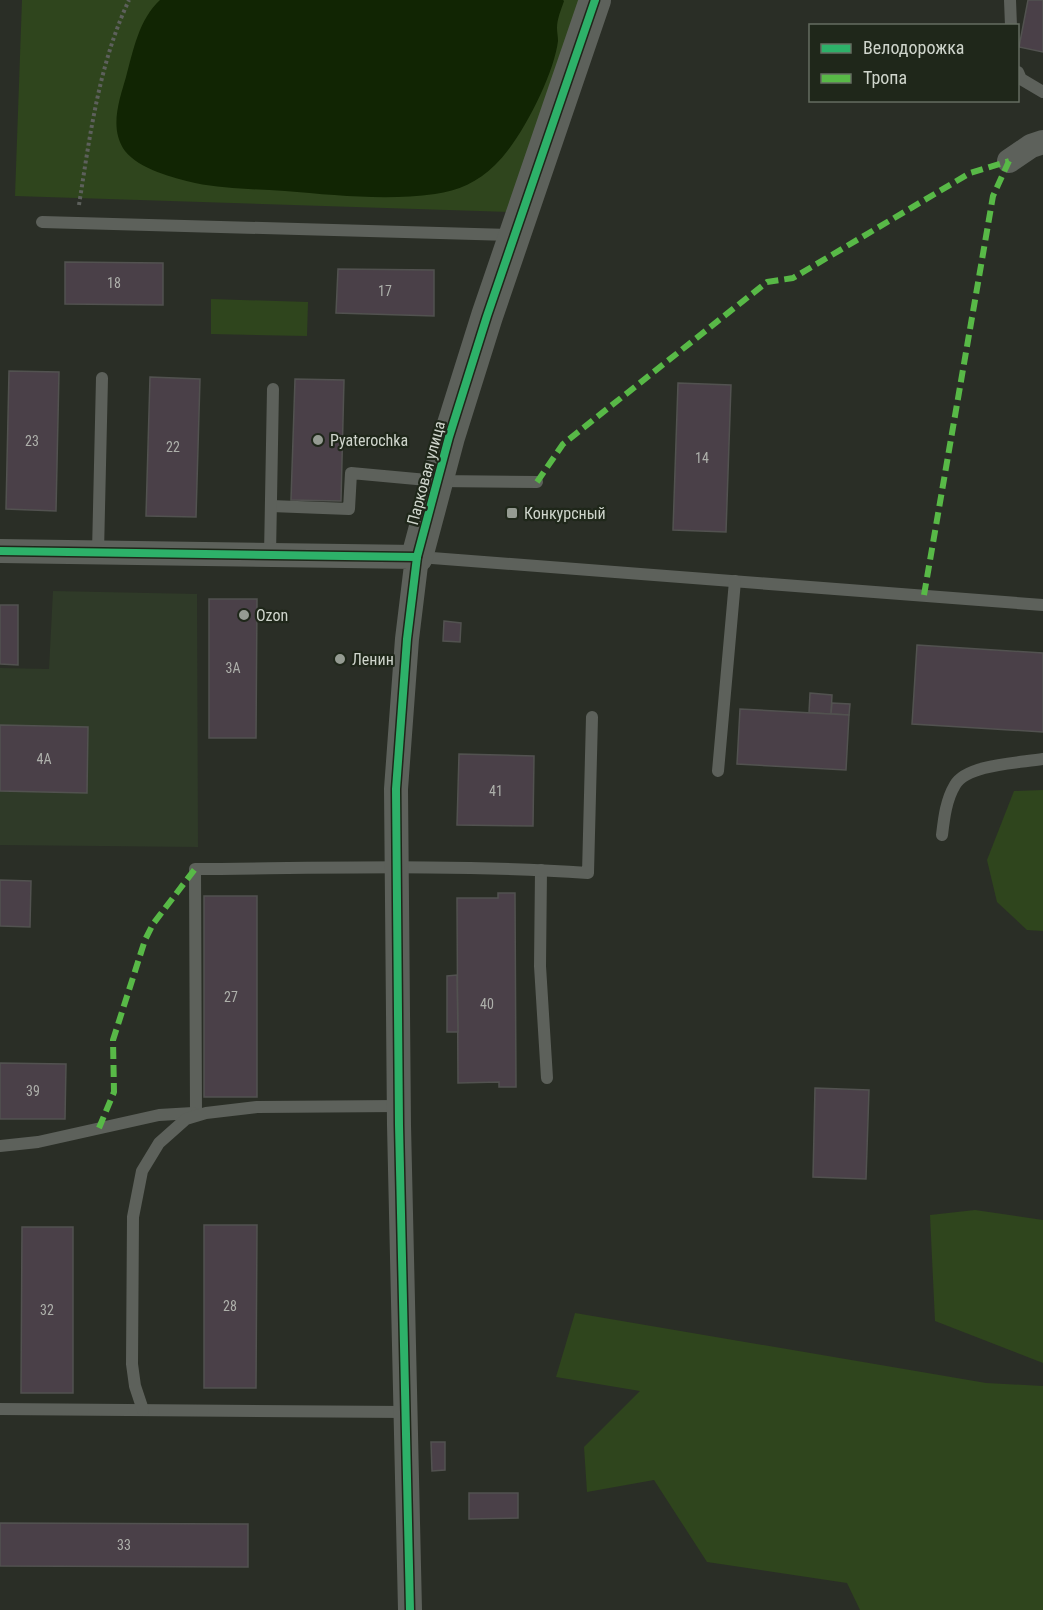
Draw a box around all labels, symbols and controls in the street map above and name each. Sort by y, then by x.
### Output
legend [809,24,1019,102]
text: Велодорожка [863,37,964,58]
text: Тропа [863,67,907,88]
house number: 18 [107,275,121,291]
house number: 17 [378,283,392,299]
street label: Парковая улица [403,419,449,527]
place label: Pyaterochka [330,431,408,450]
house number: 23 [25,433,39,449]
marker: Pyaterochka [311,433,325,447]
house number: 22 [166,439,180,455]
house number: 14 [695,450,709,466]
place label: Конкурсный [524,504,606,523]
marker: Конкурсный [505,506,519,520]
place label: Ozon [256,606,288,625]
marker: Ozon [237,608,251,622]
place label: Ленин [352,650,394,669]
marker: Ленин [333,652,347,666]
house number: 3А [226,660,240,676]
house number: 4А [37,751,51,767]
house number: 41 [489,783,503,799]
house number: 27 [224,989,238,1005]
house number: 40 [480,996,494,1012]
house number: 39 [26,1083,40,1099]
house number: 28 [223,1298,237,1314]
house number: 32 [40,1302,54,1318]
house number: 33 [117,1537,131,1553]

